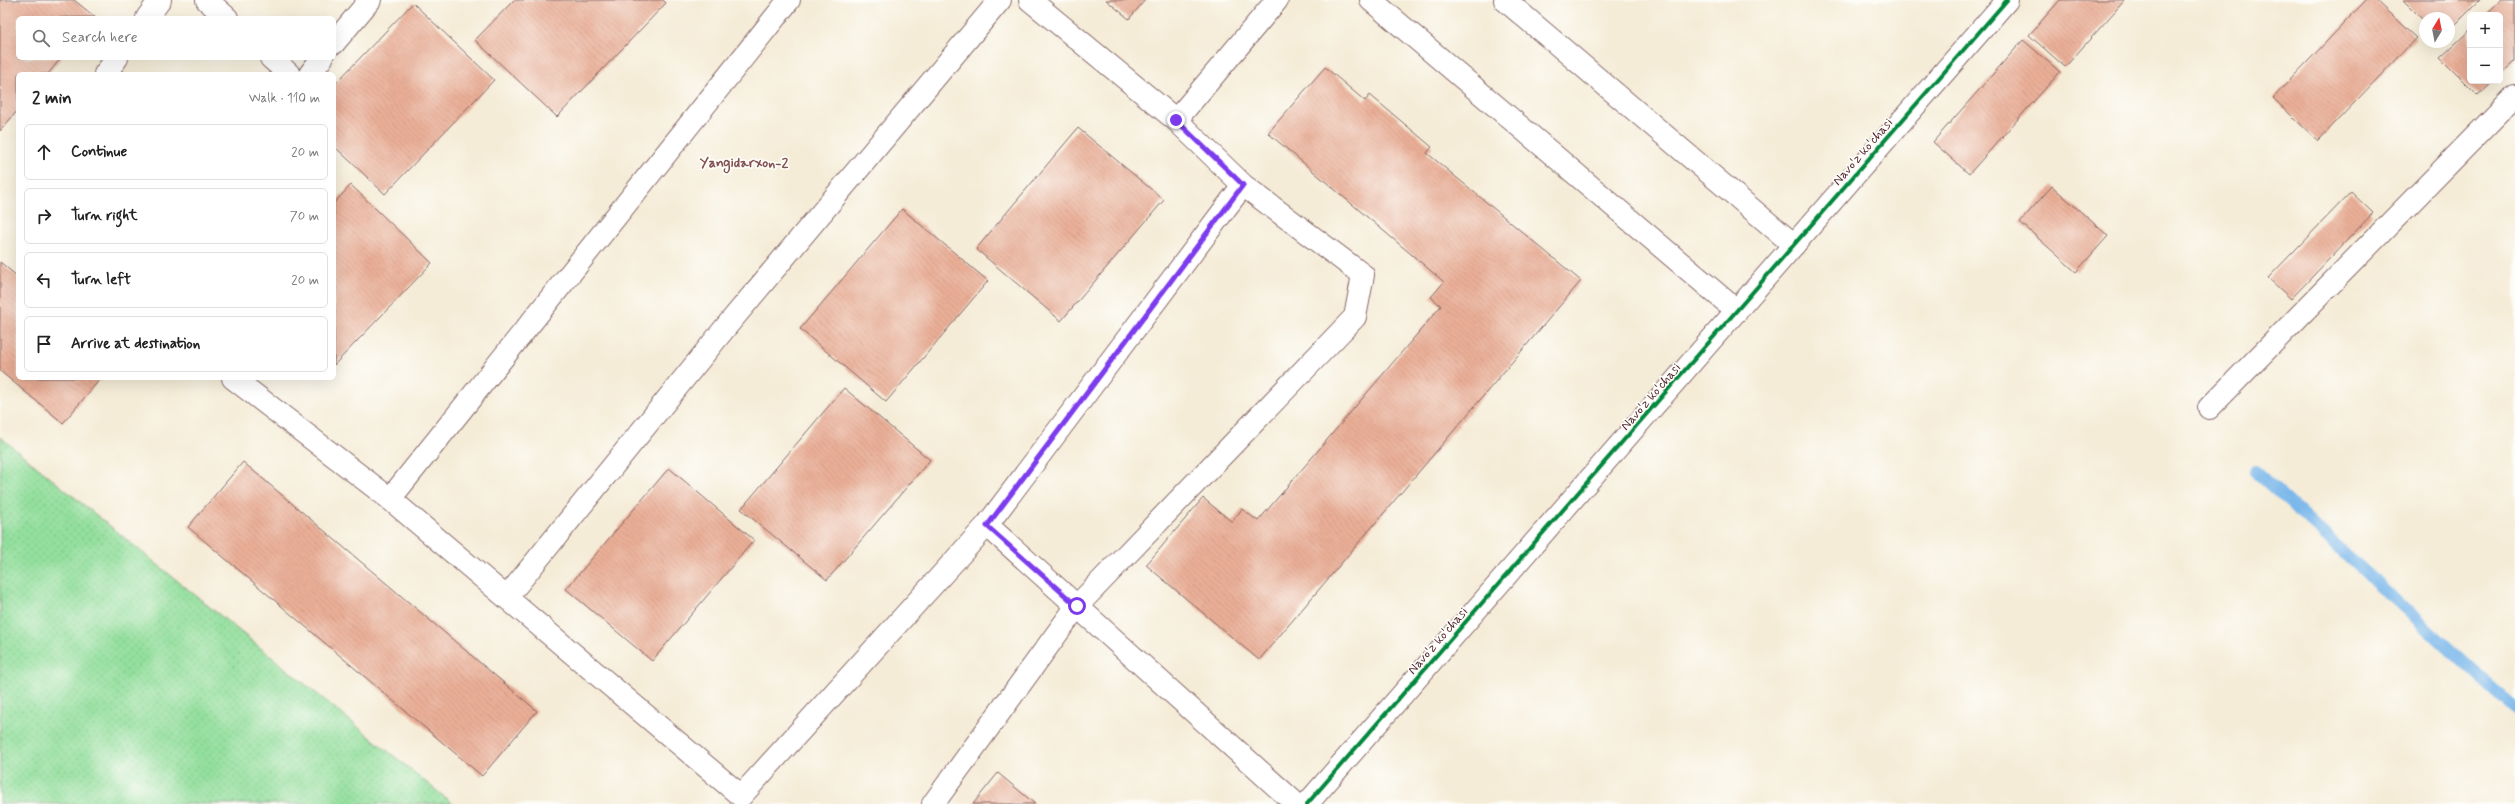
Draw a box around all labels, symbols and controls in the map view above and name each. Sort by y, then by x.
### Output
north arrow [2419,12,2455,48]
map controls [2467,12,2503,84]
button: + [2467,12,2503,48]
search box [16,16,336,60]
icon: search [30,27,52,49]
text: Search here [62,28,138,48]
button: − [2467,48,2503,84]
text: 2 min [32,87,72,109]
text: Walk · 110 m [249,90,320,107]
route end [1167,111,1185,129]
street label: Navo'z ko'chasi [1829,115,1897,189]
icon: ahead [33,141,55,163]
text: Continue [71,142,127,162]
text: 20 m [291,144,319,161]
district label: Yangidarxon-2 [700,154,788,174]
icon: right [33,205,55,227]
text: Turn right [71,206,138,226]
text: 70 m [290,208,319,225]
icon: left [33,269,55,291]
text: Turn left [71,270,131,290]
text: 20 m [291,272,319,289]
icon: arrive [33,333,55,355]
text: Arrive at destination [71,334,200,354]
street label: Navo'z ko'chasi [1617,360,1685,434]
route start [1068,597,1086,615]
street label: Navo'z ko'chasi [1404,604,1472,678]

